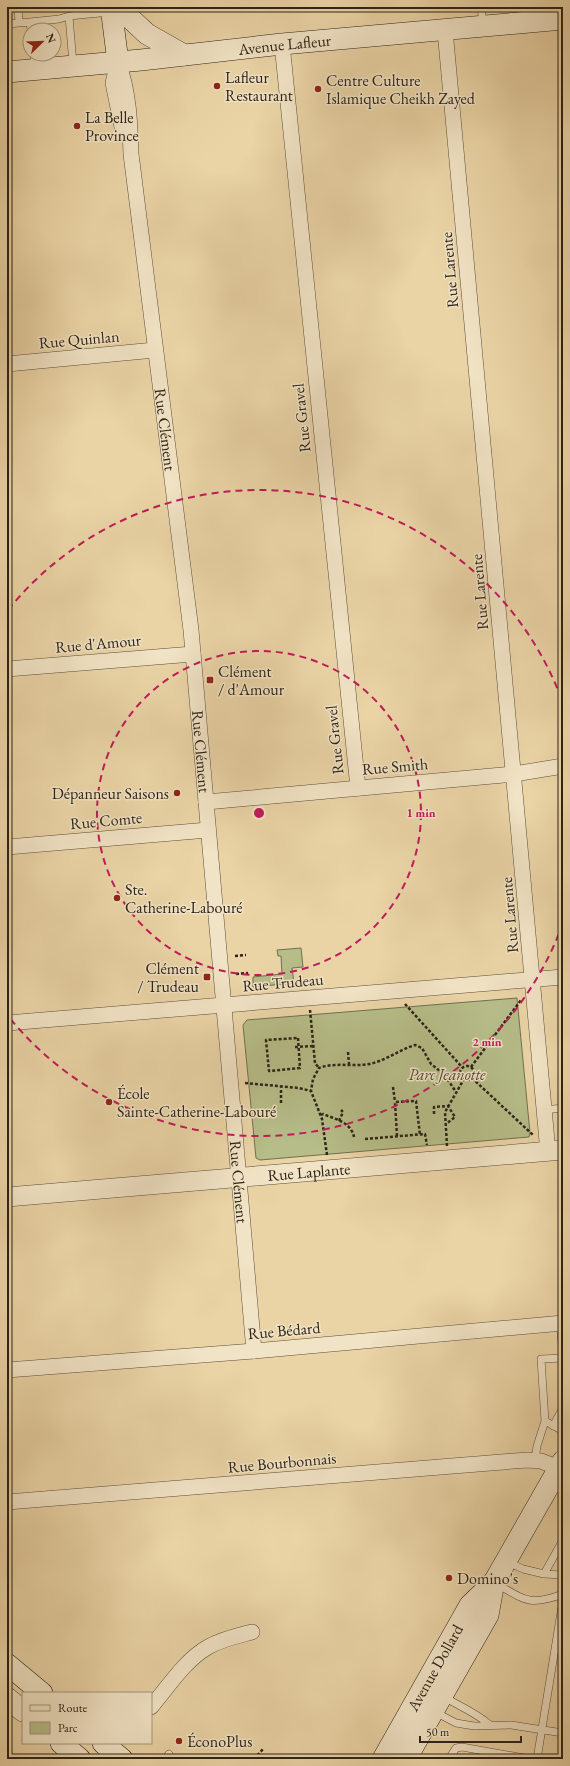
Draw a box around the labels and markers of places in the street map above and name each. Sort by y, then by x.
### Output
place label: Lafleur Restaurant [225,67,293,106]
place label: Centre Culture Islamique Cheikh Zayed [326,70,476,109]
marker: Lafleur Restaurant [212,81,222,91]
marker: Centre Culture Islamique Cheikh Zayed [313,84,323,94]
place label: La Belle Province [85,107,139,146]
marker: La Belle Province [72,121,82,131]
place label: Clément / d'Amour [218,661,285,700]
marker: Clément / d'Amour [205,675,215,685]
place label: Dépanneur Saisons [52,783,169,804]
marker: Dépanneur Saisons [172,788,182,798]
centre of rings [252,806,266,820]
place label: Ste. Catherine-Labouré [125,879,243,918]
marker: Ste. Catherine-Labouré [112,893,122,903]
place label: Clément / Trudeau [137,958,200,997]
marker: Clément / Trudeau [202,972,212,982]
place label: École Sainte-Catherine-Labouré [117,1083,276,1122]
marker: École Sainte-Catherine-Labouré [104,1097,114,1107]
place label: Domino's [457,1568,518,1589]
marker: Domino's [444,1573,454,1583]
place label: ÉconoPlus [187,1731,252,1752]
marker: ÉconoPlus [174,1736,184,1746]

